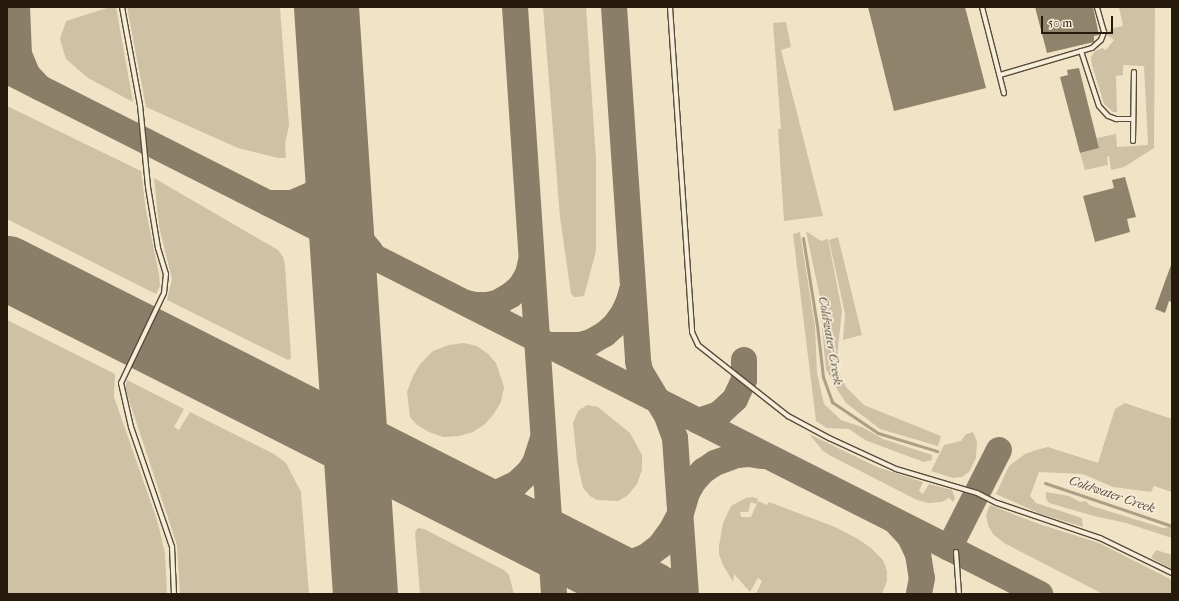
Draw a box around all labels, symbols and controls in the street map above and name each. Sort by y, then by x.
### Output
scale bar [1043,8,1115,34]
text: 50 m [1048,16,1072,30]
water label: Coldwater Creek [815,295,845,387]
water label: Coldwater Creek [1067,473,1157,517]

